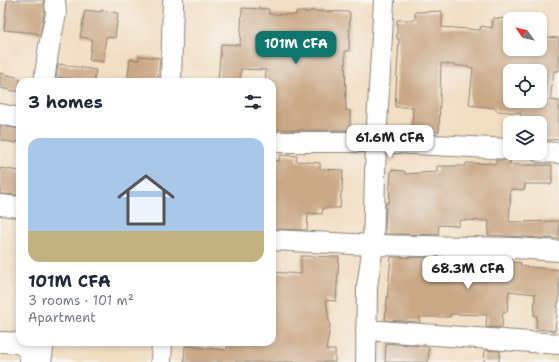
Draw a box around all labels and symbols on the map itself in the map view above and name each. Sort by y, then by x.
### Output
north arrow [503,12,547,56]
pin: 101M CFA [255,31,337,65]
pin: 61.6M CFA [344,125,436,159]
pin: 68.3M CFA [422,256,514,290]

